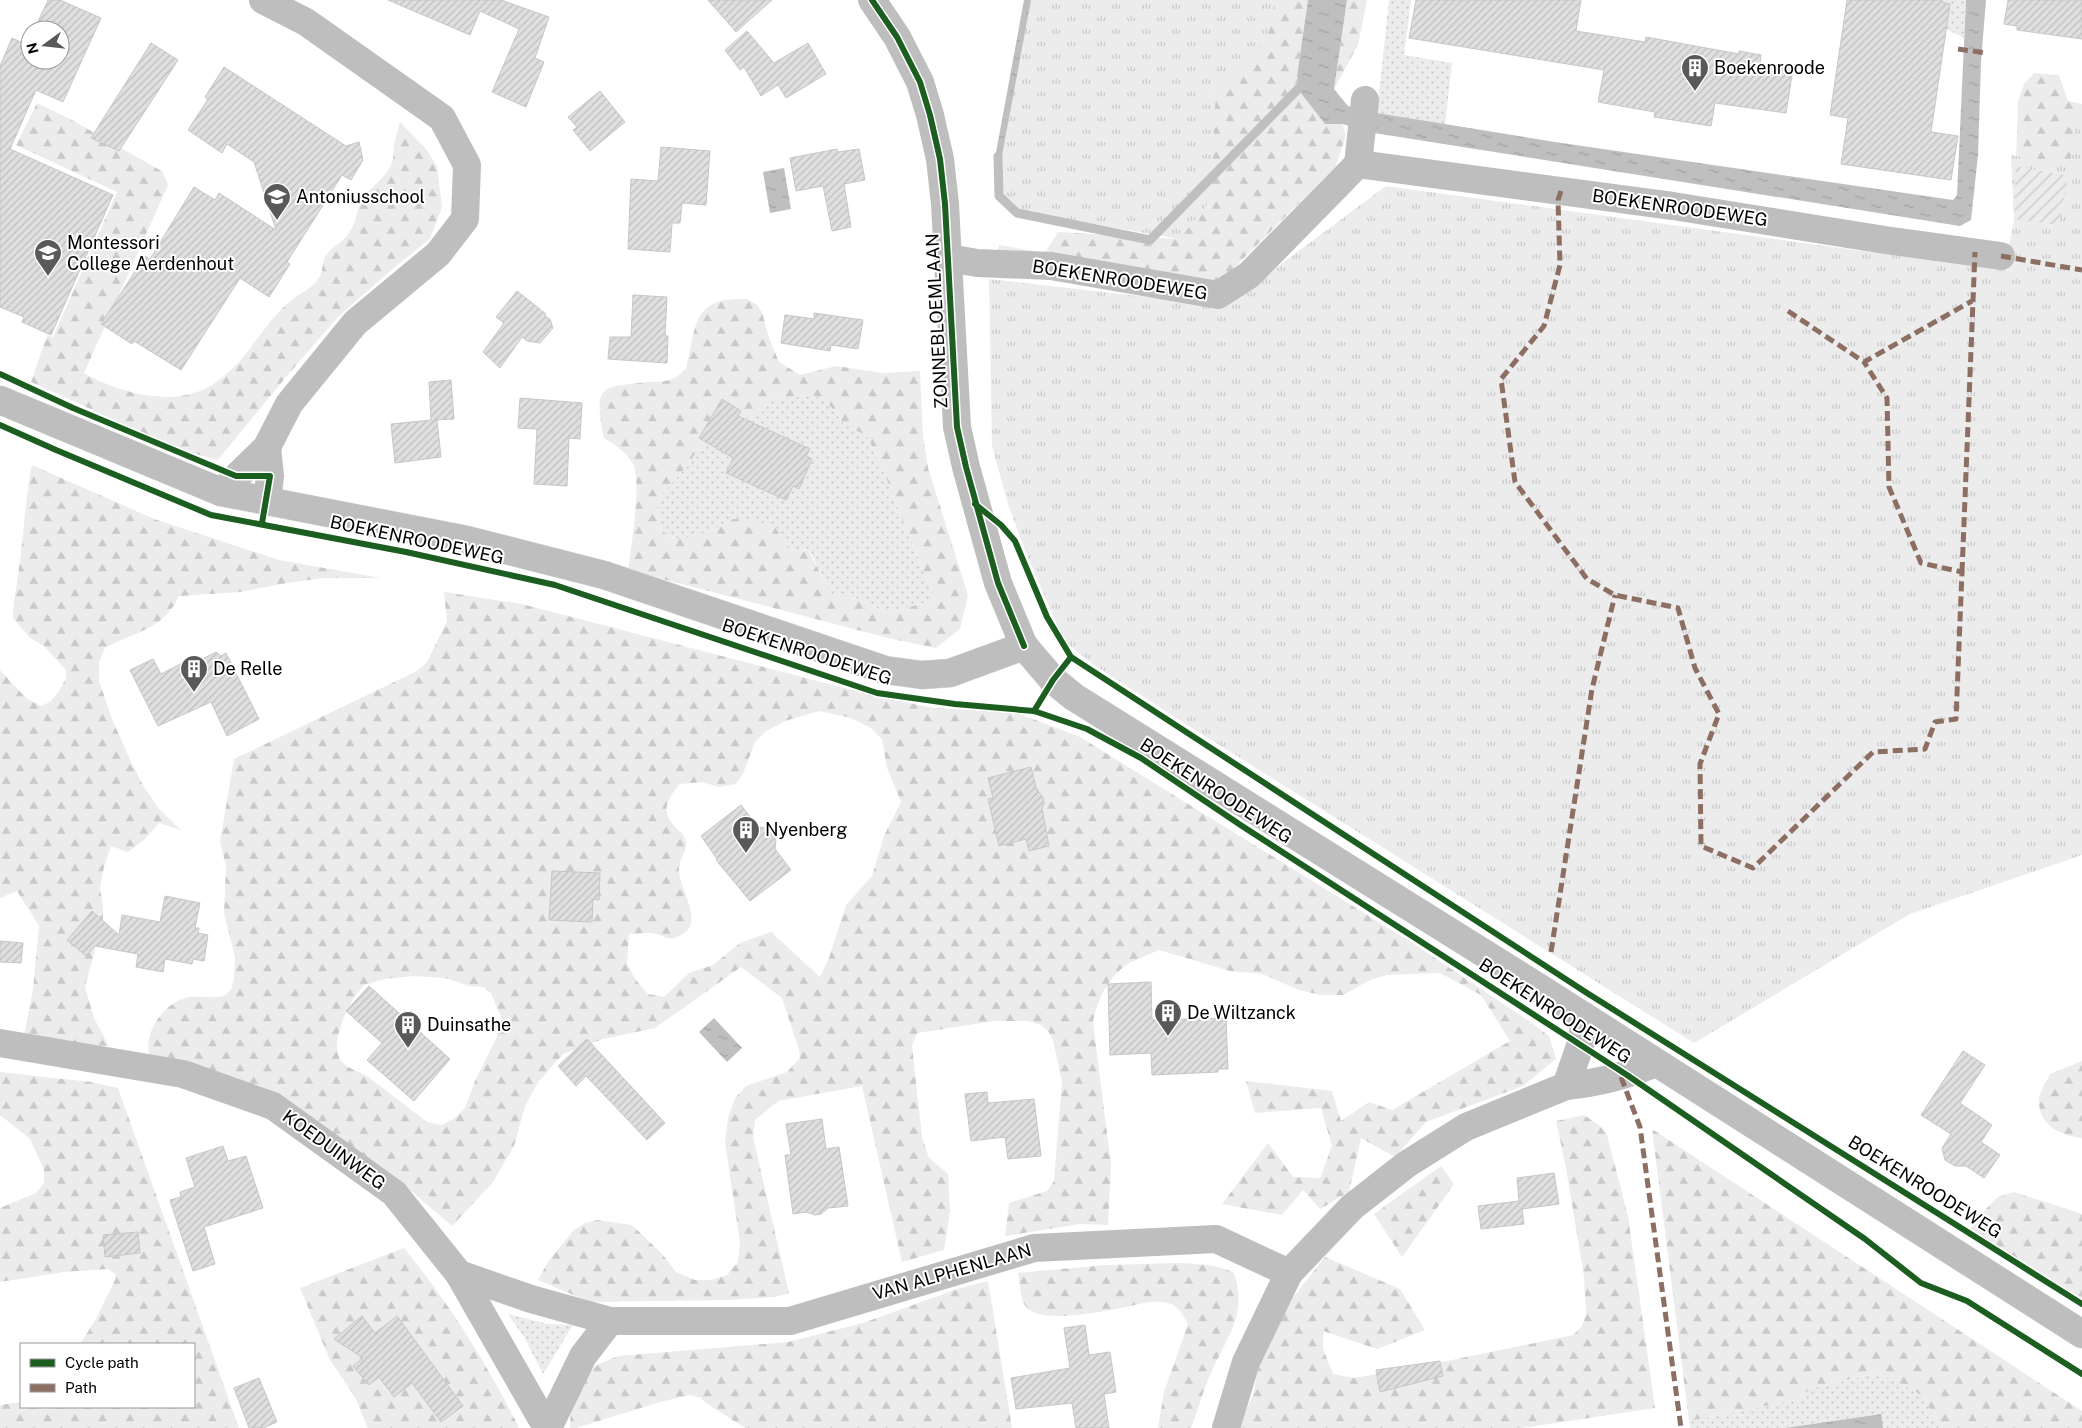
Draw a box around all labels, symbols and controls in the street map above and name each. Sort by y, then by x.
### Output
north arrow [20,20,70,70]
text: N [23,41,42,56]
building icon: Boekenroode [1680,53,1710,92]
place label: Boekenroode [1714,57,1825,78]
school or university icon: Antoniusschool [262,182,292,221]
street label: BOEKENROODEWEG [1591,185,1769,230]
place label: Antoniusschool [296,186,425,207]
place label: Montessori College Aerdenhout [67,232,234,274]
street label: ZONNEBLOEMLAAN [921,233,952,409]
school or university icon: Montessori College Aerdenhout [33,238,63,277]
street label: BOEKENROODEWEG [1031,255,1209,304]
street label: BOEKENROODEWEG [328,511,506,568]
street label: BOEKENROODEWEG [720,614,895,689]
building icon: De Relle [179,654,209,693]
place label: De Relle [213,658,282,679]
street label: BOEKENROODEWEG [1136,734,1296,848]
building icon: Nyenberg [731,815,761,854]
place label: Nyenberg [765,819,848,840]
street label: BOEKENROODEWEG [1475,954,1635,1068]
building icon: De Wiltzanck [1153,998,1183,1037]
place label: De Wiltzanck [1187,1002,1296,1023]
building icon: Duinsathe [393,1010,423,1049]
place label: Duinsathe [427,1014,511,1035]
street label: KOEDUINWEG [279,1105,390,1194]
street label: BOEKENROODEWEG [1845,1131,2006,1242]
street label: VAN ALPHENLAAN [870,1239,1034,1304]
legend [20,1343,195,1408]
text: Cycle path [65,1354,139,1371]
text: Path [65,1379,97,1396]

